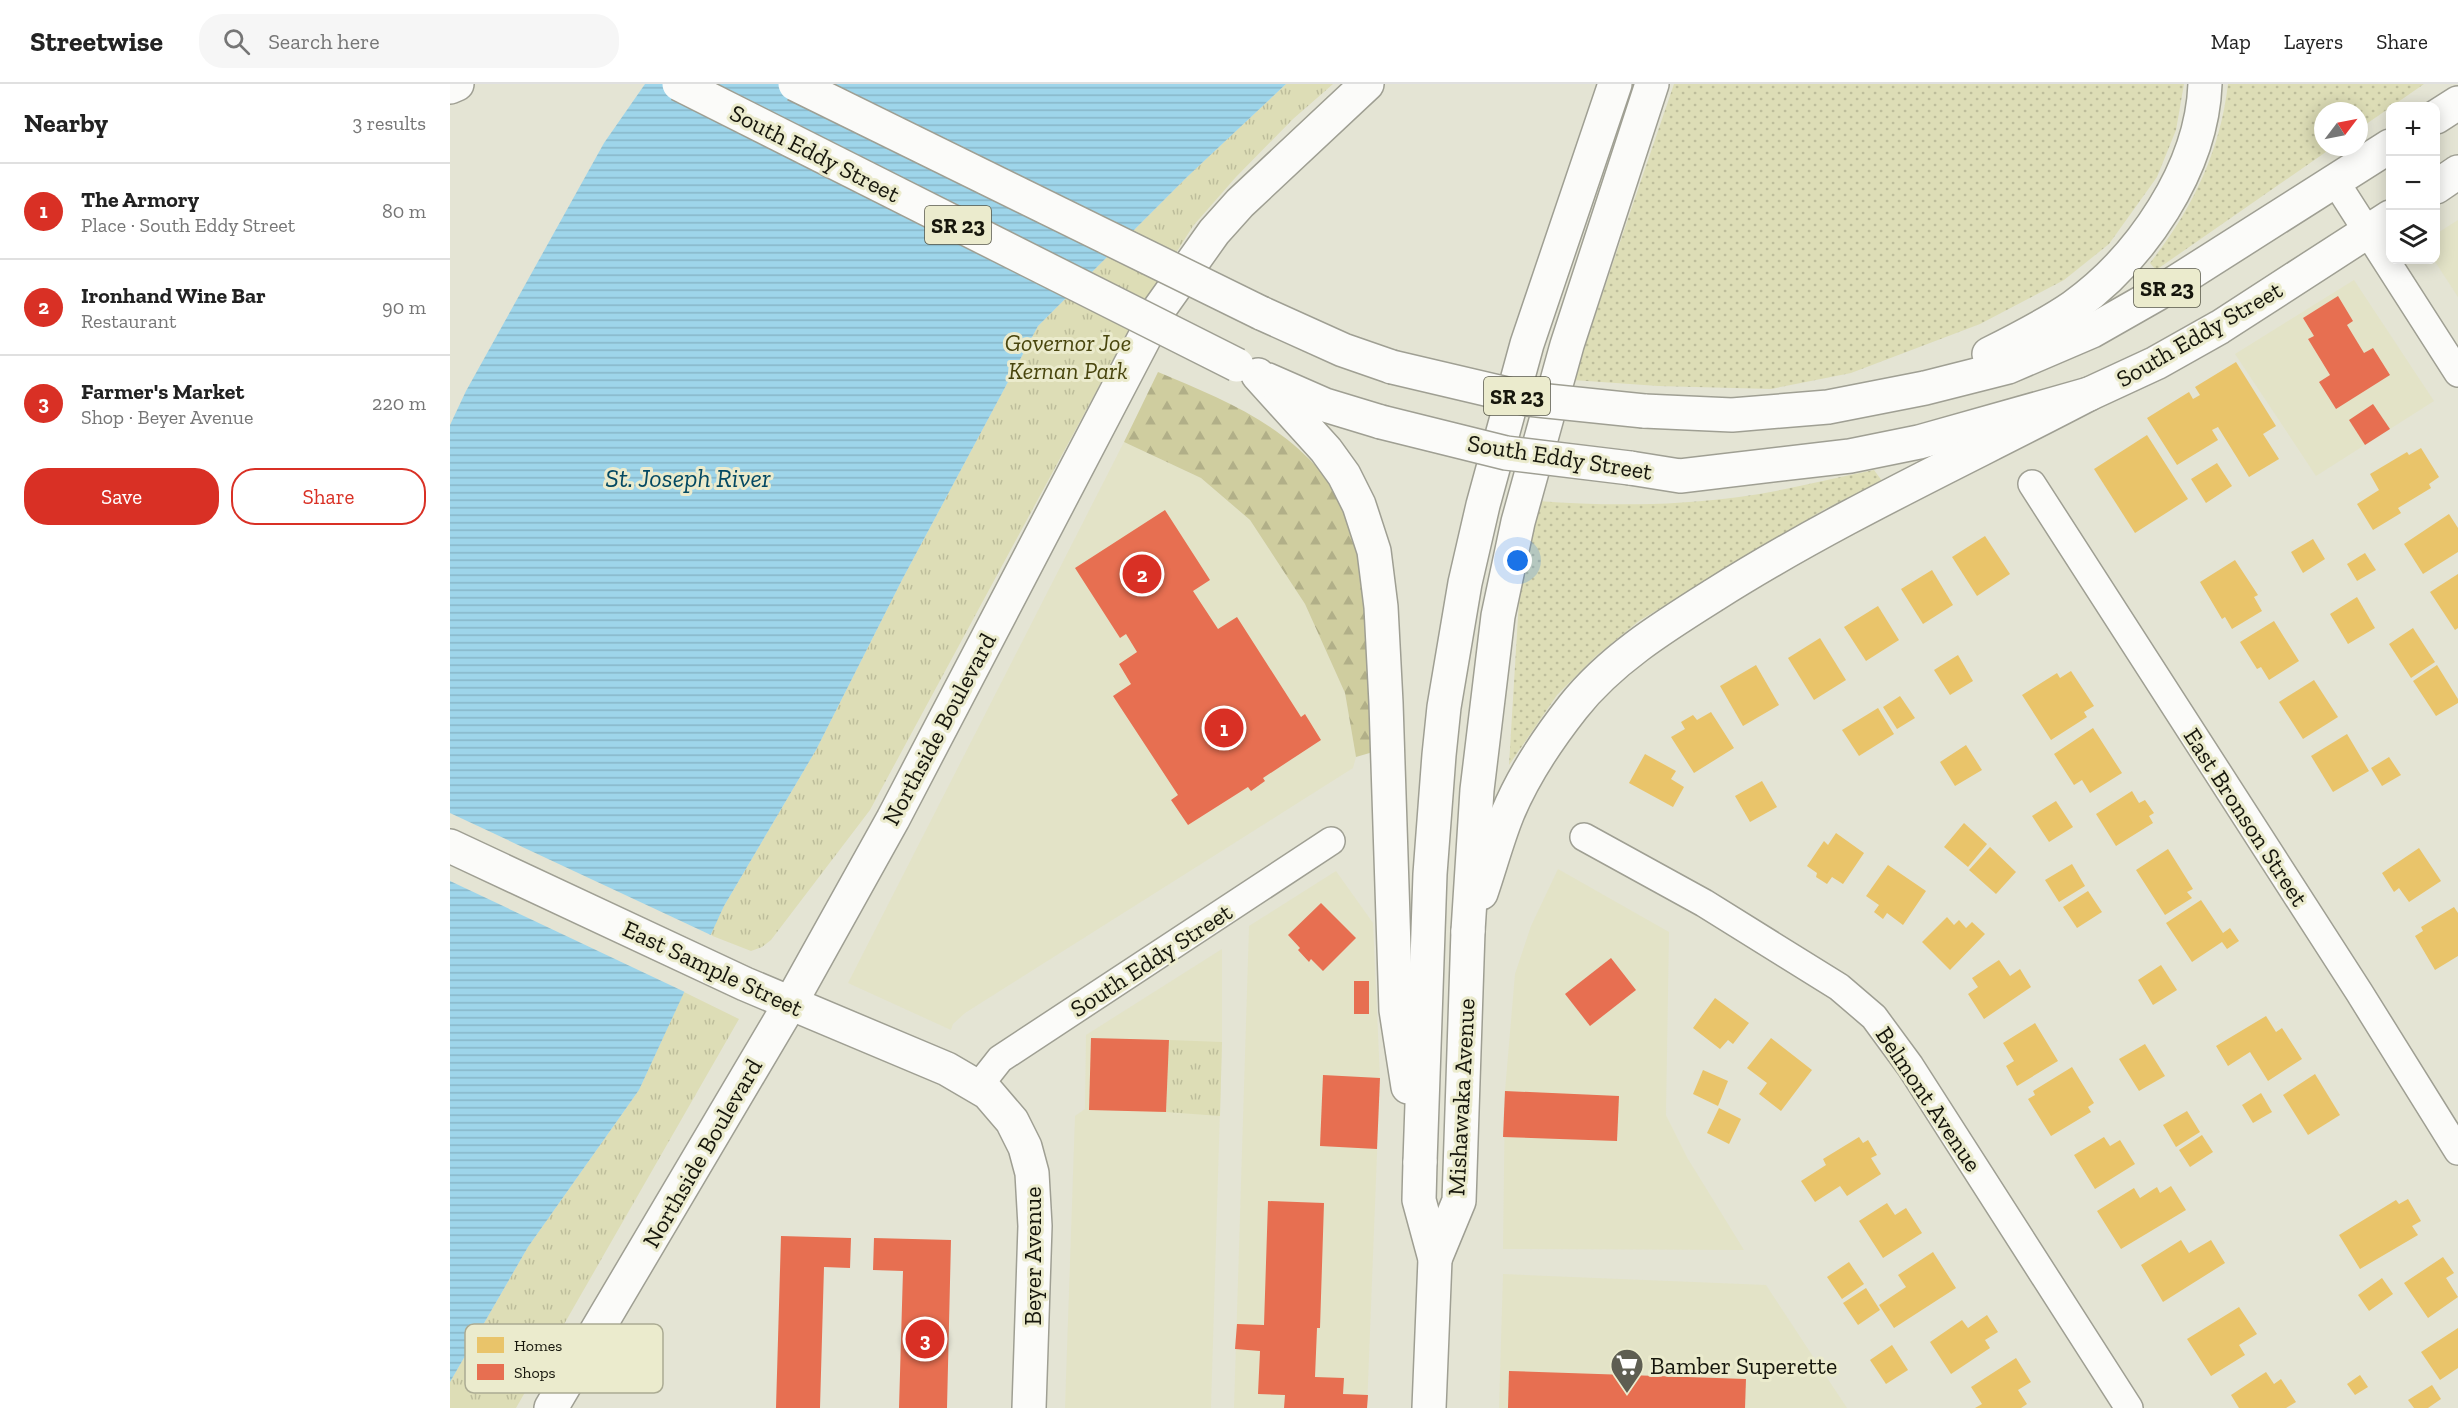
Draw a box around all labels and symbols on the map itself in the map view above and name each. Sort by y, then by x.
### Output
street label: South Eddy Street [725,98,905,208]
north arrow [2314,102,2368,156]
road number: SR 23 [925,206,991,244]
road number: SR 23 [2134,269,2200,307]
street label: South Eddy Street [2111,275,2287,393]
park label: Governor Joe Kernan Park [1005,328,1131,385]
road number: SR 23 [1484,377,1550,415]
street label: South Eddy Street [1466,428,1655,486]
water label: St. Joseph River [605,462,771,494]
your location [1503,546,1532,575]
pin: 2 [1122,552,1162,596]
street label: Northside Boulevard [876,628,1002,830]
pin: 1 [1204,706,1244,750]
street label: East Bronson Street [2178,723,2314,912]
street label: South Eddy Street [1065,897,1237,1023]
street label: East Sample Street [618,914,808,1022]
street label: Mishawaka Avenue [1441,997,1481,1197]
street label: Belmont Avenue [1870,1021,1988,1177]
street label: Northside Boulevard [636,1053,768,1253]
street label: Beyer Avenue [1018,1186,1047,1326]
pin: 3 [906,1316,944,1362]
legend [465,1324,663,1393]
text: Homes [514,1336,562,1355]
supermarket icon: Bamber Superette [1609,1347,1645,1394]
place label: Bamber Superette [1650,1351,1837,1380]
text: Shops [514,1363,556,1382]

